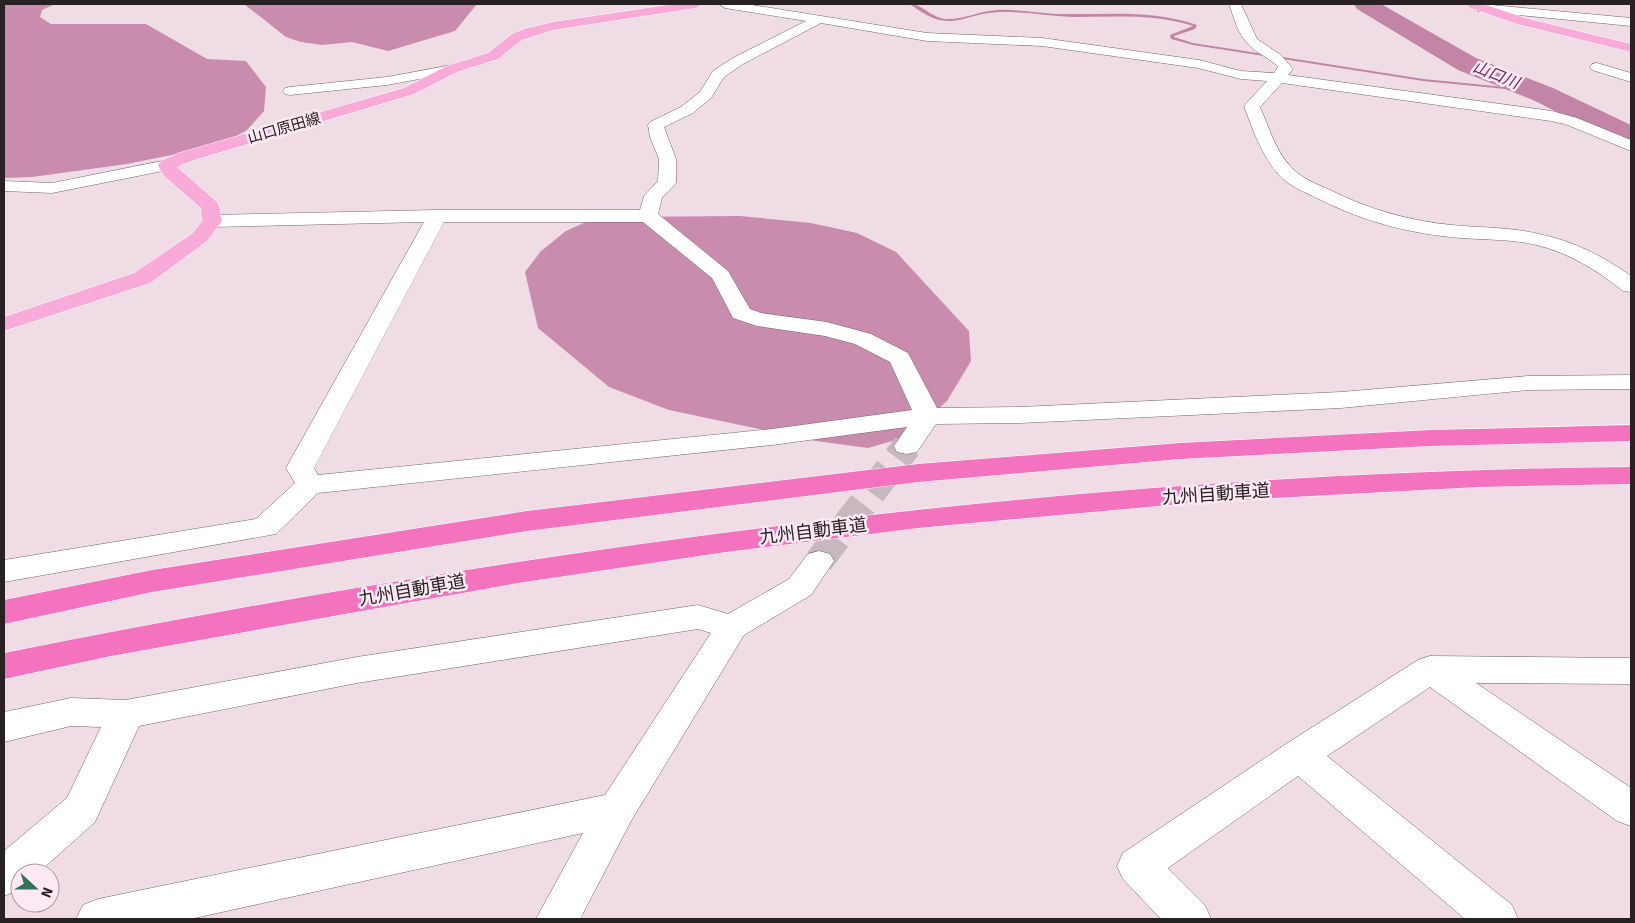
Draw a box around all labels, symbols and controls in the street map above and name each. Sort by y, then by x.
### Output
water label: 山口川 [1470,57,1524,94]
street label: 山口原田線 [245,109,323,147]
street label: 九州自動車道 [1161,479,1271,509]
street label: 九州自動車道 [758,514,868,548]
street label: 九州自動車道 [357,570,467,610]
north arrow [10,863,60,913]
text: N [37,885,56,900]

